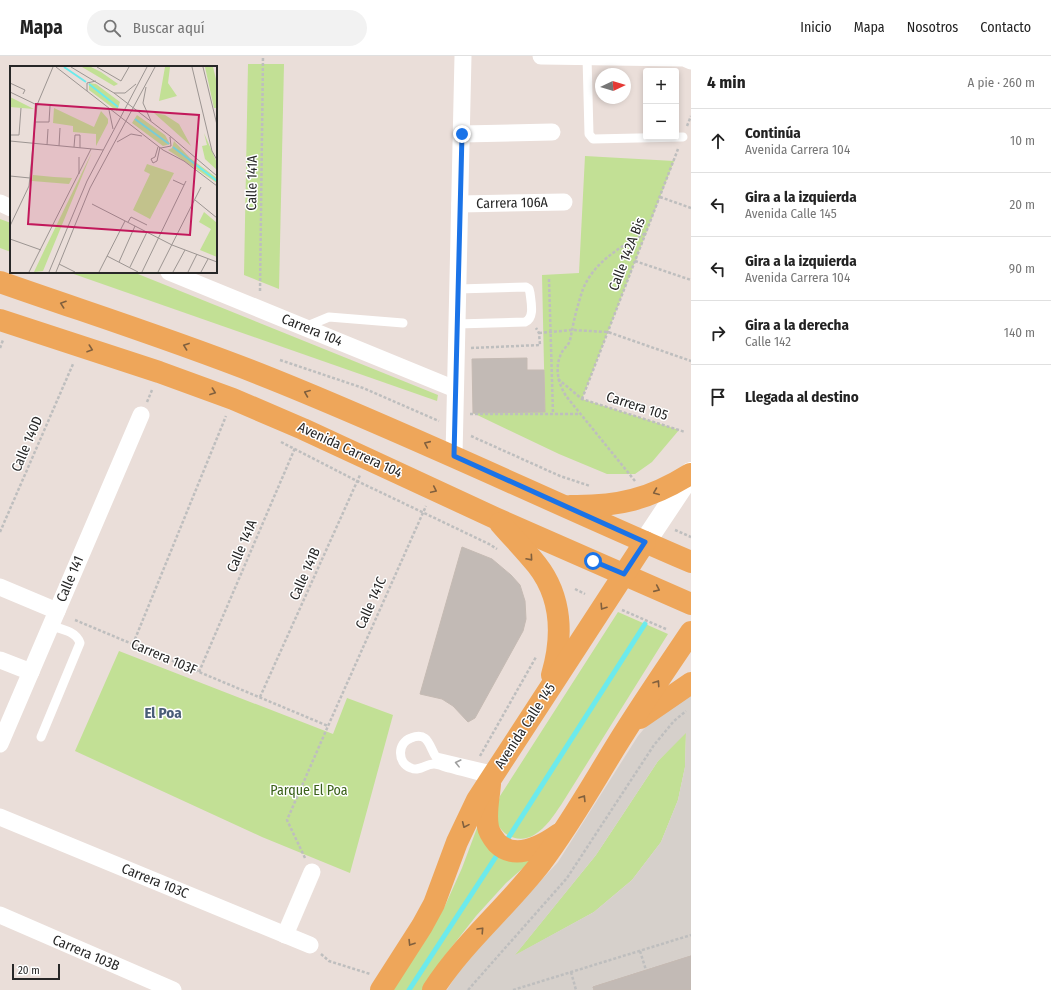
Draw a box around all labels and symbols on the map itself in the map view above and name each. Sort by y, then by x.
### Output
inset map [10,66,217,273]
north arrow [595,68,631,104]
route end [453,125,471,143]
street label: Calle 141A [243,154,261,211]
street label: Carrera 106A [476,194,549,212]
street label: Calle 142A Bis [605,215,649,293]
one-way arrow [59,300,66,309]
street label: Carrera 104 [279,310,345,350]
one-way arrow [182,343,189,351]
one-way arrow [87,344,94,353]
one-way arrow [210,387,217,395]
street label: Carrera 105 [604,388,670,424]
one-way arrow [304,390,312,398]
street label: Calle 140D [8,414,46,474]
street label: Avenida Carrera 104 [295,418,405,482]
one-way arrow [423,441,431,449]
one-way arrow [430,485,438,493]
one-way arrow [653,487,661,495]
street label: Calle 141A [223,517,261,575]
street label: Calle 141B [286,545,324,603]
route start [584,552,602,570]
one-way arrow [526,553,533,560]
street label: Calle 141 [53,554,87,604]
street label: Calle 141C [352,574,390,632]
one-way arrow [653,584,661,592]
one-way arrow [600,603,607,610]
street label: Carrera 103F [129,636,199,678]
street label: Avenida Calle 145 [491,680,559,772]
one-way arrow [652,680,660,687]
district label: El Poa [144,704,182,722]
one-way arrow [454,759,461,767]
park label: Parque El Poa [270,782,348,799]
one-way arrow [579,795,586,802]
one-way arrow [461,821,469,828]
street label: Carrera 103C [119,860,191,902]
one-way arrow [476,928,483,935]
street label: Carrera 103B [50,931,122,975]
one-way arrow [408,939,416,946]
scale bar [12,962,60,981]

